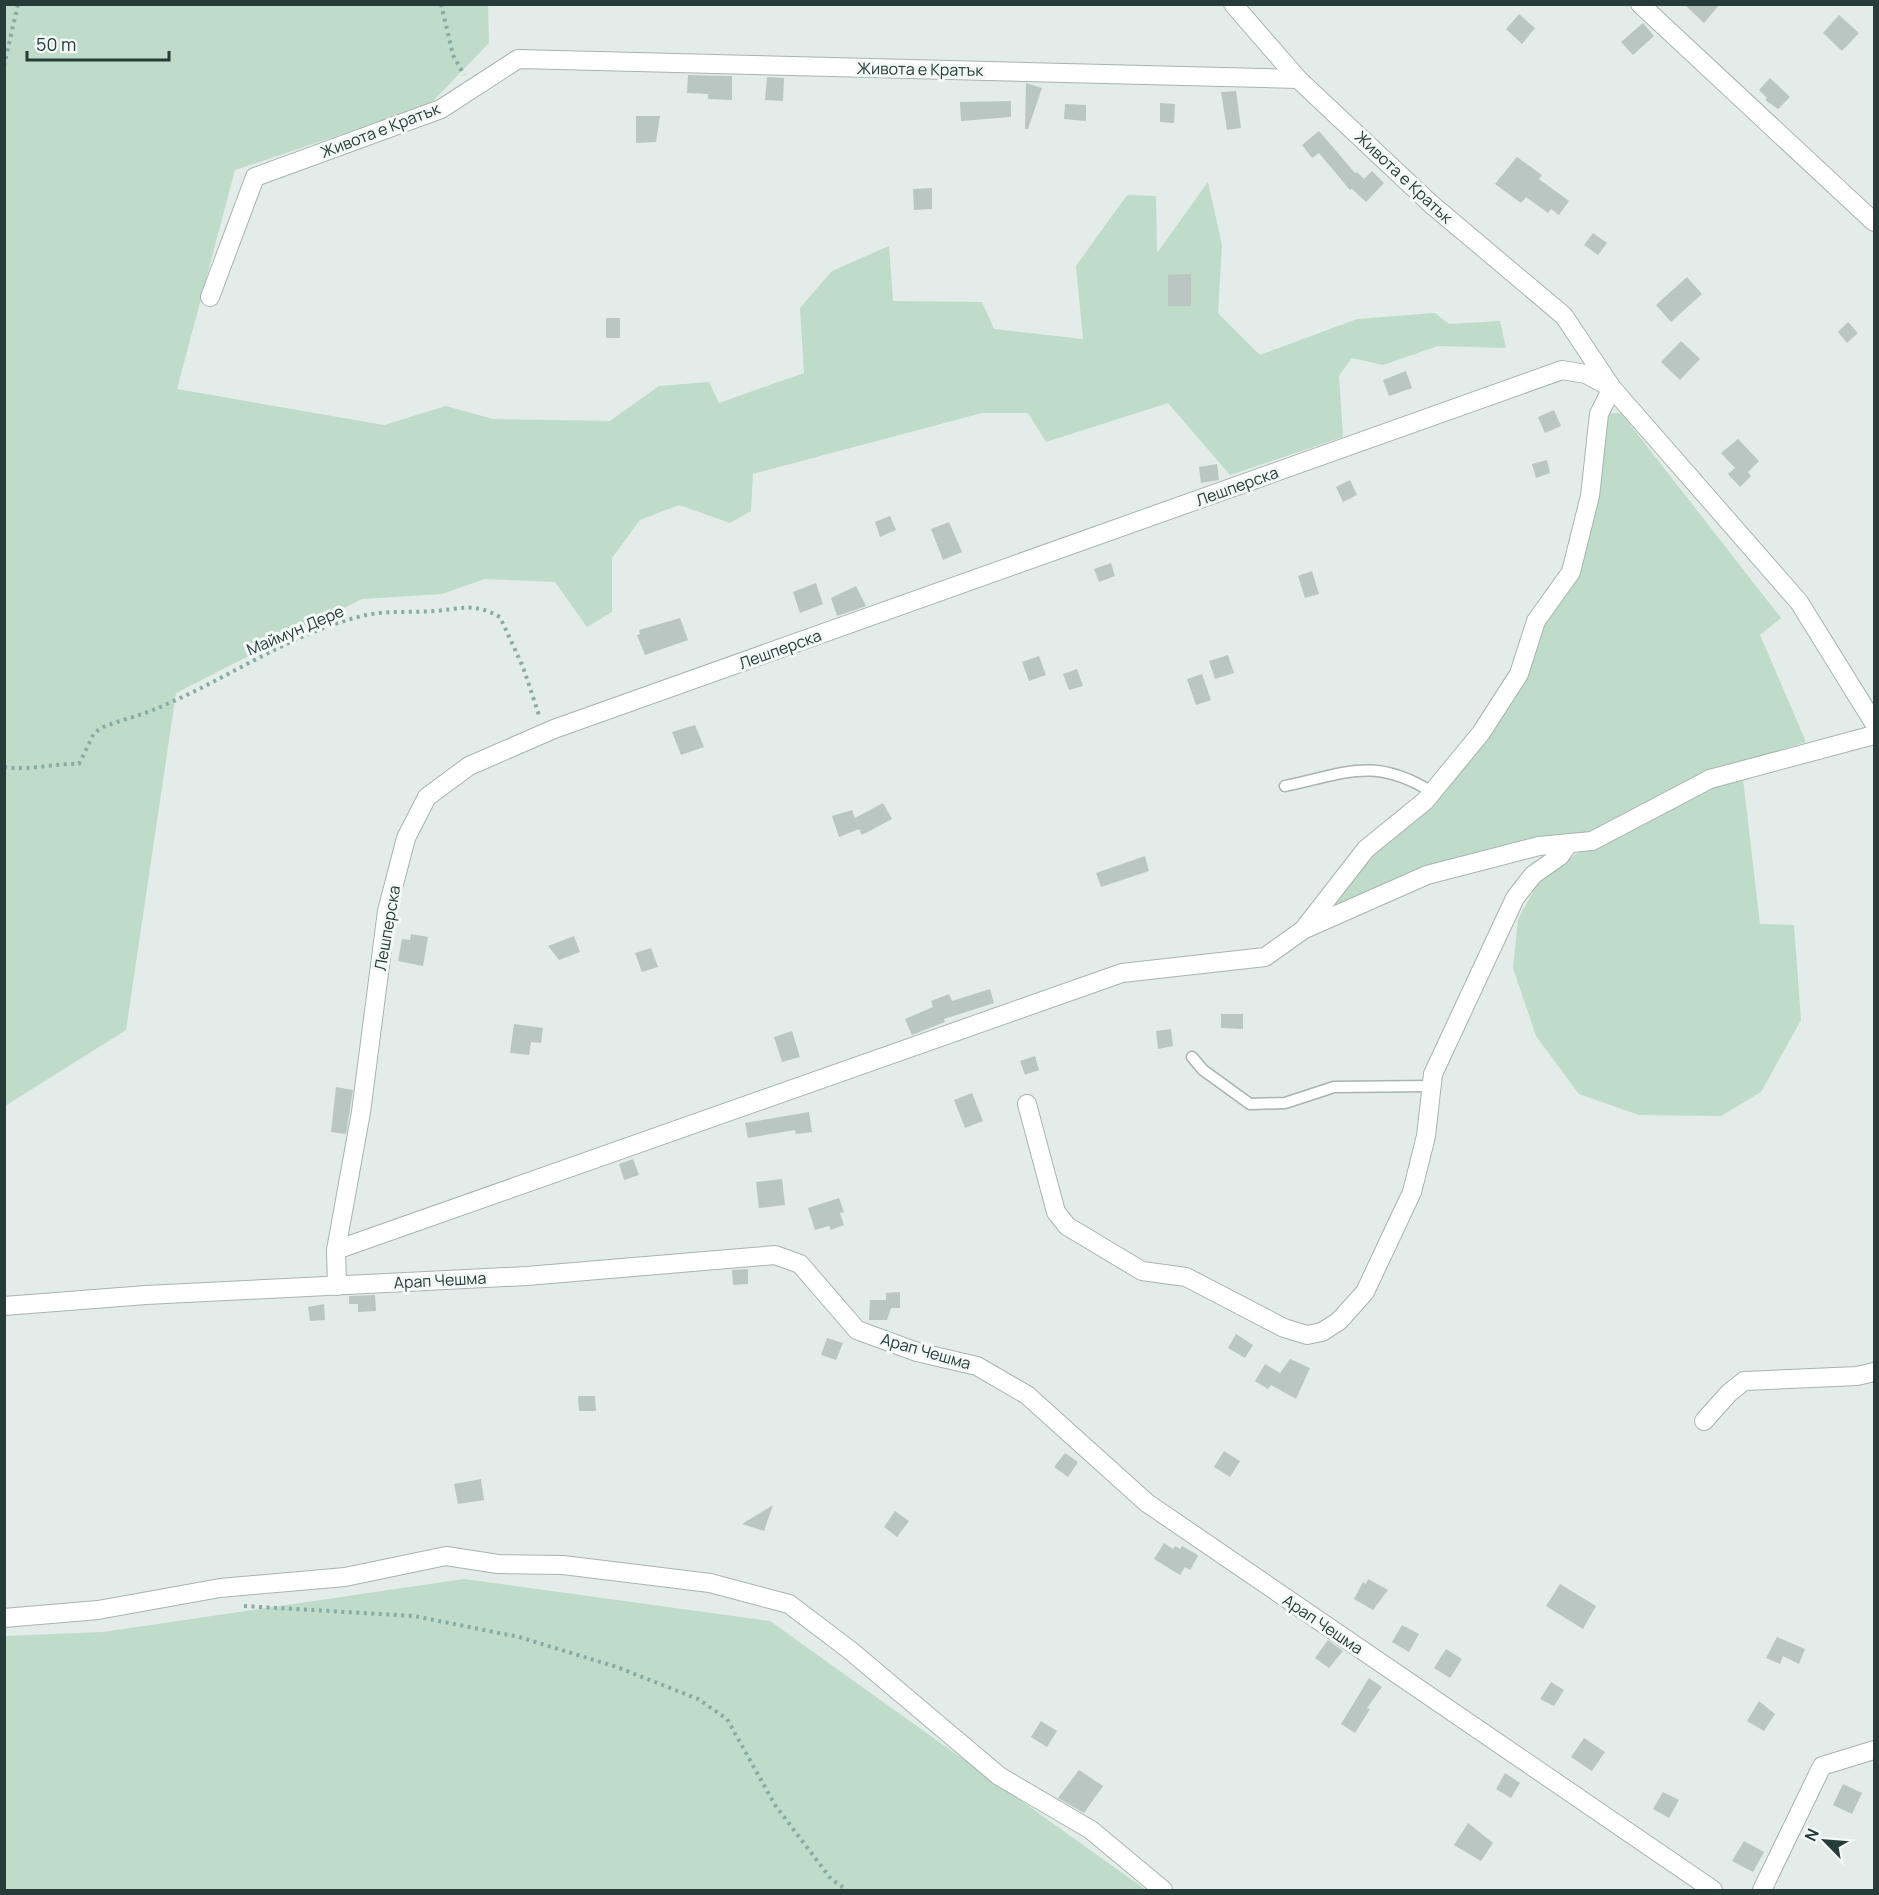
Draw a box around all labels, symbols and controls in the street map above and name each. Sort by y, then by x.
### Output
scale bar [27,24,170,62]
text: 50 m [36,32,76,56]
street label: Живота е Кратък [857,57,984,81]
street label: Живота е Кратък [317,97,444,163]
street label: Живота е Кратък [1350,126,1459,229]
street label: Лешперска [1193,461,1281,511]
street label: Маймун Дере [243,600,347,660]
street label: Лешперска [736,624,824,674]
street label: Лешперска [369,884,405,972]
street label: Арап Чешма [393,1267,487,1293]
street label: Арап Чешма [878,1328,974,1374]
street label: Арап Чешма [1278,1589,1368,1659]
north arrow [1795,1811,1855,1871]
text: N [1799,1825,1824,1845]

